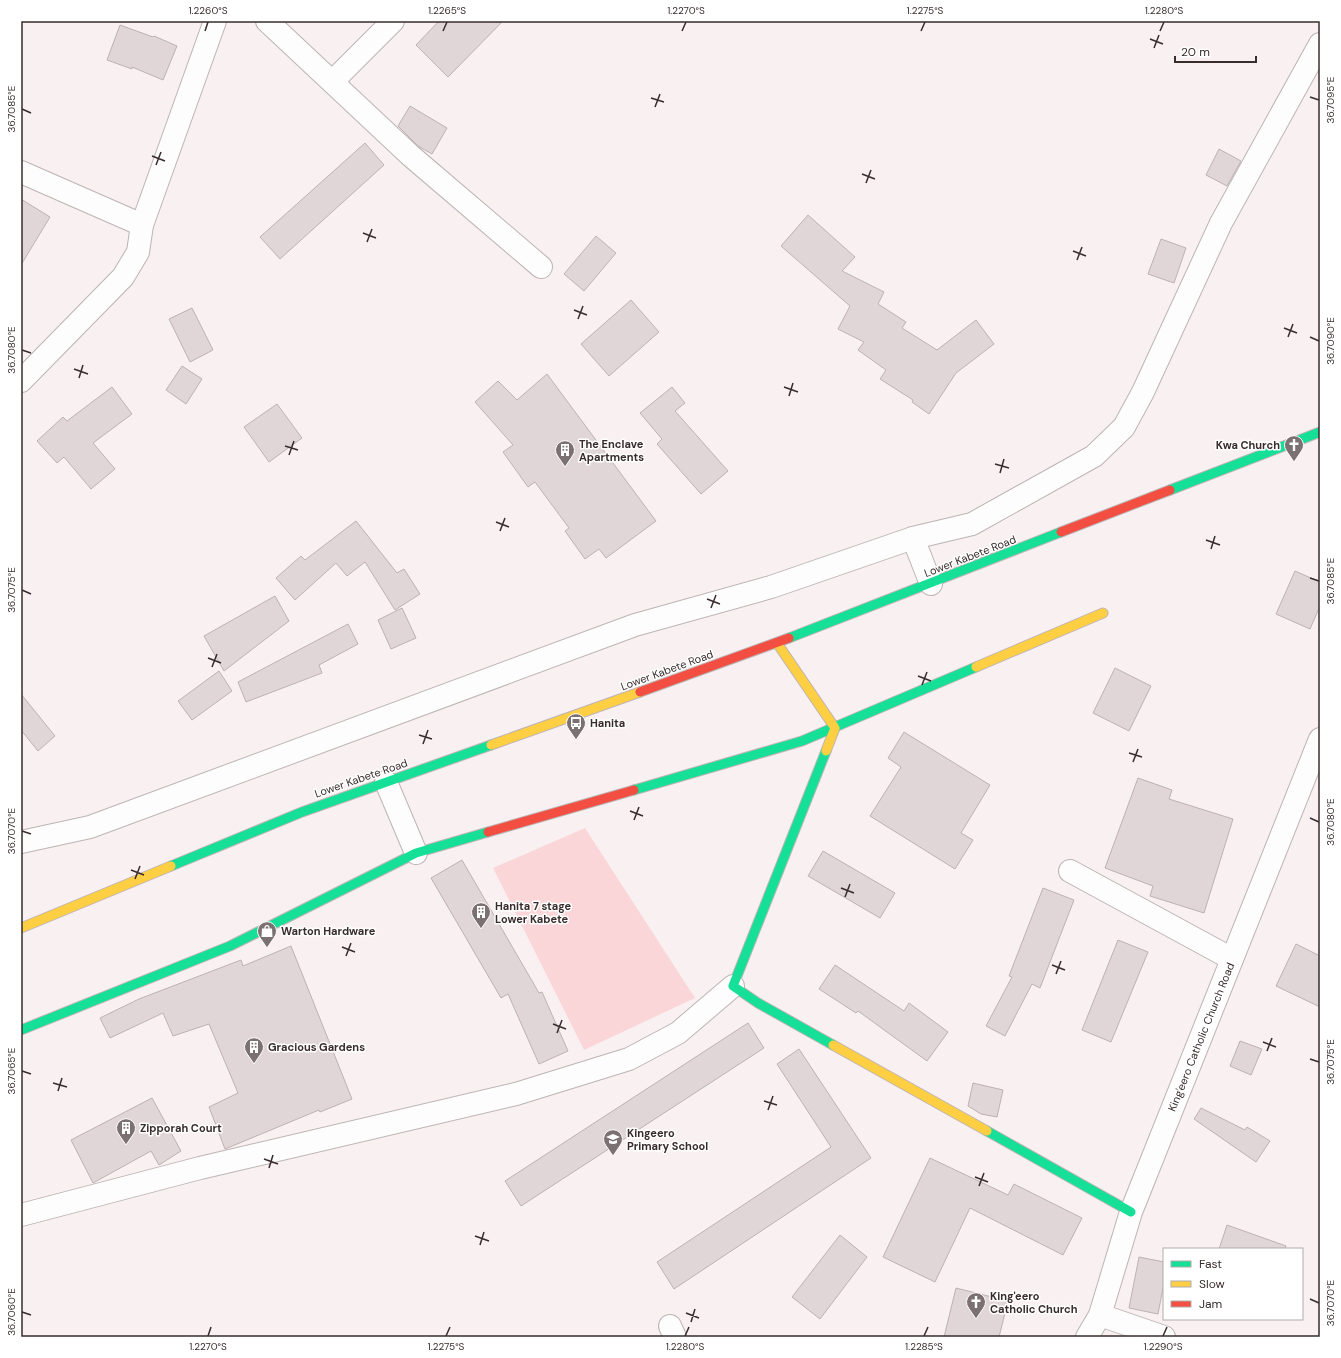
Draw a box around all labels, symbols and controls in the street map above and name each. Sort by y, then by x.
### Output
text: 1.2260°S [189,4,228,17]
text: 1.2265°S [428,4,466,17]
text: 1.2270°S [667,4,705,17]
text: 1.2275°S [907,4,944,17]
text: 1.2280°S [1145,4,1183,17]
scale bar [1175,38,1256,64]
text: 20 m [1181,44,1210,60]
text: 36.7095°E [1324,76,1337,123]
text: 36.7085°E [5,85,18,132]
text: 36.7090°E [1324,317,1337,365]
text: 36.7080°E [5,326,18,374]
church icon: Kwa Church [1283,434,1305,462]
place label: The Enclave Apartments [579,437,644,464]
place label: Kwa Church [1216,438,1280,452]
building icon: The Enclave Apartments [554,439,576,467]
street label: Lower Kabete Road [922,532,1018,580]
text: 36.7085°E [1324,557,1337,604]
text: 36.7075°E [5,567,18,613]
street label: Lower Kabete Road [619,647,715,693]
bus stop icon: Hanita [565,712,587,740]
place label: Hanita [590,716,625,730]
street label: Lower Kabete Road [313,756,409,800]
text: 36.7080°E [1324,798,1337,846]
text: 36.7070°E [5,807,18,854]
place label: Hanita 7 stage Lower Kabete [495,899,572,926]
building icon: Hanita 7 stage Lower Kabete [470,901,492,929]
shop icon: Warton Hardware [256,920,278,948]
place label: Warton Hardware [281,924,376,938]
street label: King'eero Catholic Church Road [1165,960,1237,1113]
building icon: Gracious Gardens [243,1036,265,1064]
text: 36.7075°E [1324,1039,1337,1085]
place label: Gracious Gardens [268,1040,365,1054]
text: 36.7065°E [5,1047,18,1094]
building icon: Zipporah Court [115,1117,137,1145]
place label: Zipporah Court [140,1121,222,1135]
place label: Kingeero Primary School [627,1126,708,1153]
school or university icon: Kingeero Primary School [602,1128,624,1156]
legend [1163,1248,1303,1320]
text: Fast [1199,1256,1222,1272]
text: Slow [1199,1276,1225,1292]
text: 36.7070°E [1324,1279,1337,1326]
text: 36.7060°E [5,1288,18,1336]
place label: King'eero Catholic Church [990,1289,1078,1316]
church icon: King'eero Catholic Church [965,1291,987,1319]
text: Jam [1199,1296,1222,1312]
text: 1.2270°S [189,1340,227,1353]
text: 1.2275°S [428,1340,465,1353]
text: 1.2280°S [666,1340,704,1353]
text: 1.2285°S [905,1340,943,1353]
text: 1.2290°S [1144,1340,1183,1353]

